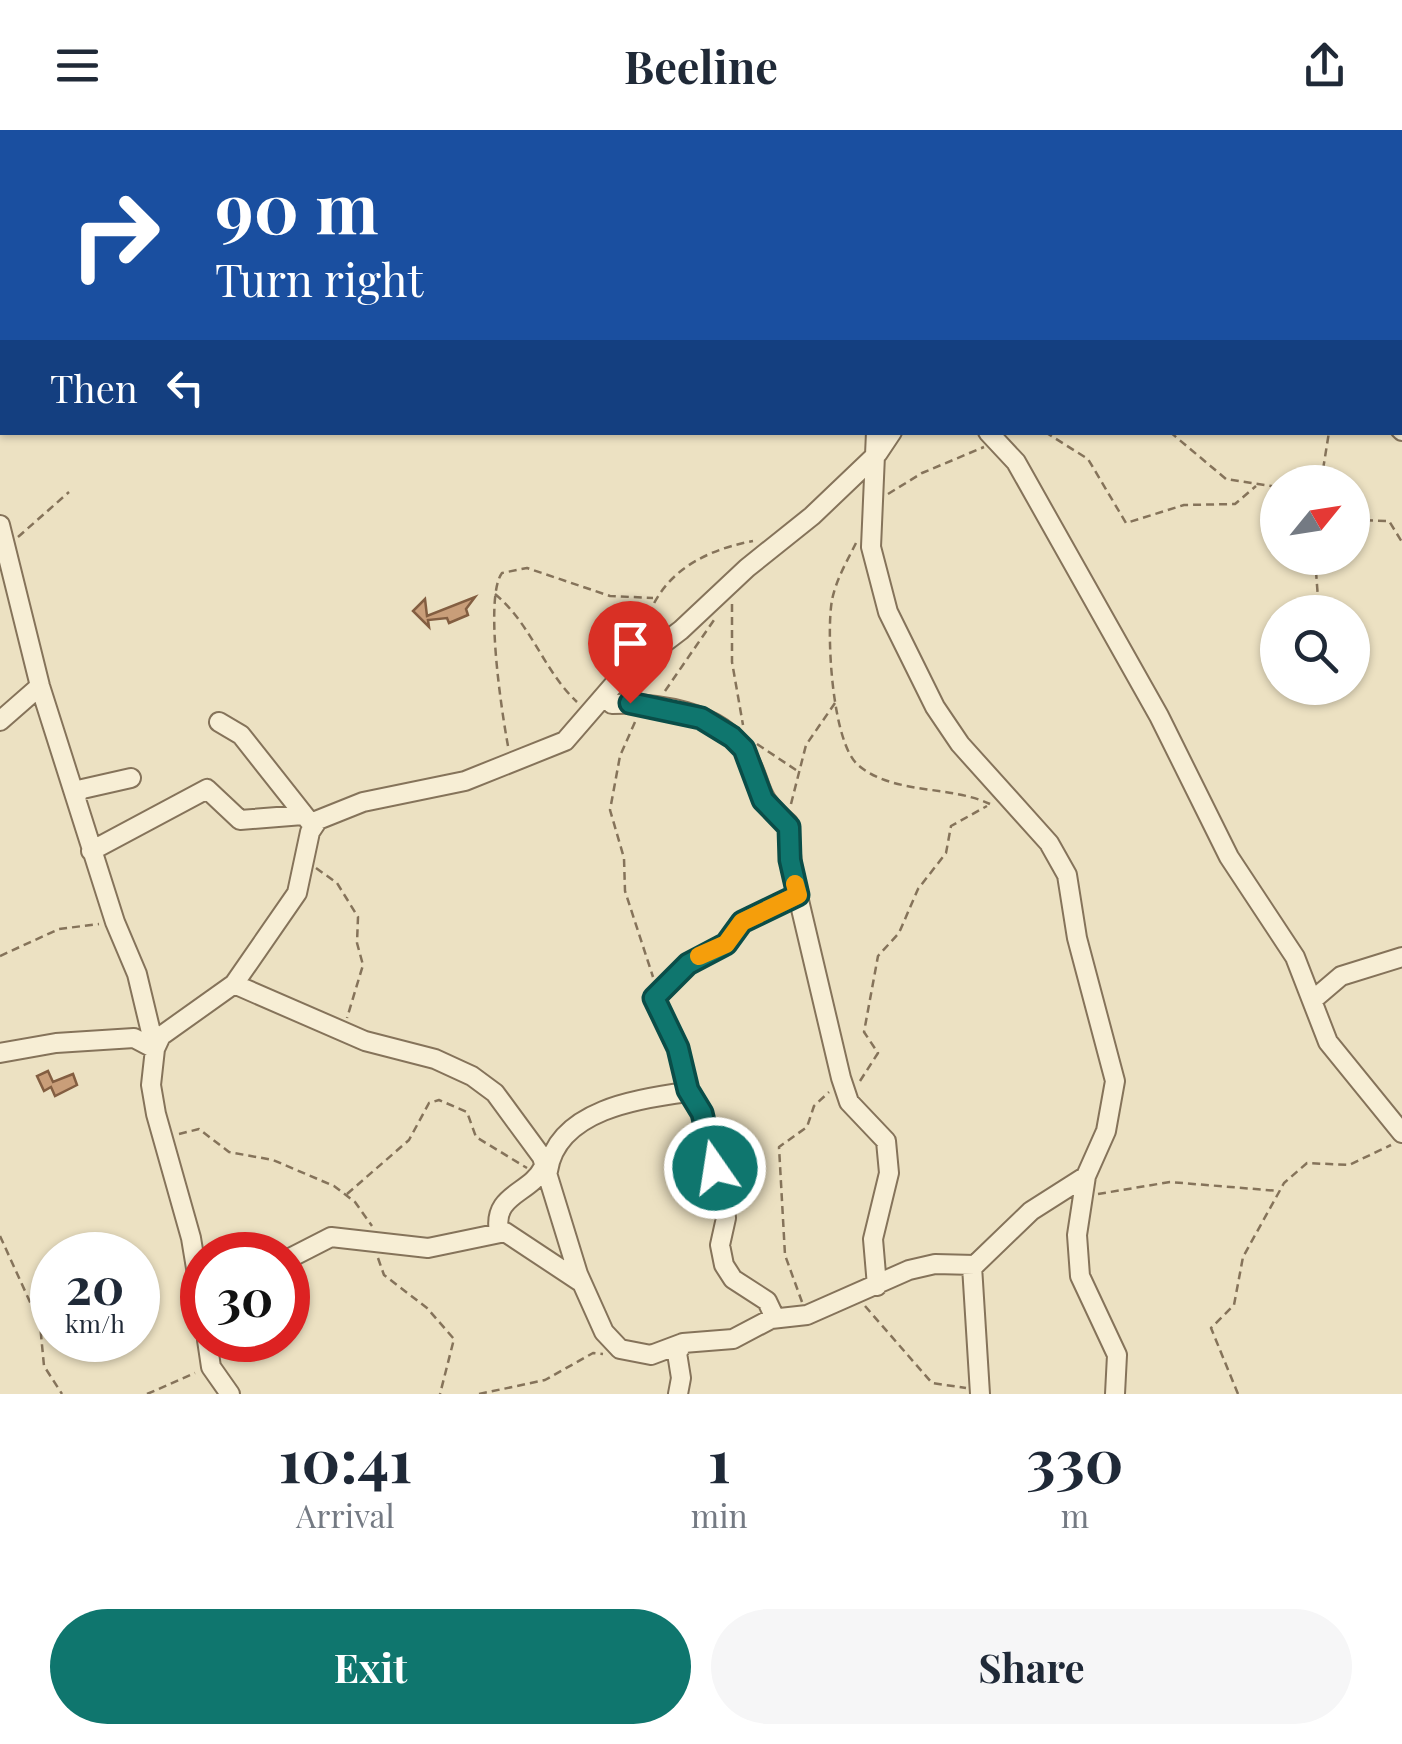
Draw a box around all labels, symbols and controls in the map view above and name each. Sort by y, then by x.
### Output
text: Beeline [624,35,778,95]
icon: menu [50,38,105,93]
icon: share [1297,38,1352,93]
text: 90 m [215,158,379,252]
icon: right [50,170,180,300]
text: Turn right [215,248,423,308]
icon: left [158,360,213,415]
text: Then [50,362,138,413]
north arrow [1260,465,1370,575]
map controls [1260,465,1370,705]
button: search [1260,595,1370,705]
pin [588,601,673,704]
icon: arrive [603,616,658,671]
position arrow [663,1116,767,1220]
speed limit sign: 30 [180,1232,310,1362]
text: 20 [66,1251,124,1318]
text: km/h [65,1306,125,1339]
text: 10:41 [279,1418,412,1498]
text: 1 [708,1418,731,1498]
text: 330 [1026,1418,1123,1498]
text: Arrival [296,1493,395,1536]
text: min [691,1493,748,1536]
text: m [1061,1493,1089,1536]
button: Exit [50,1609,691,1724]
button: Share [711,1609,1352,1724]

